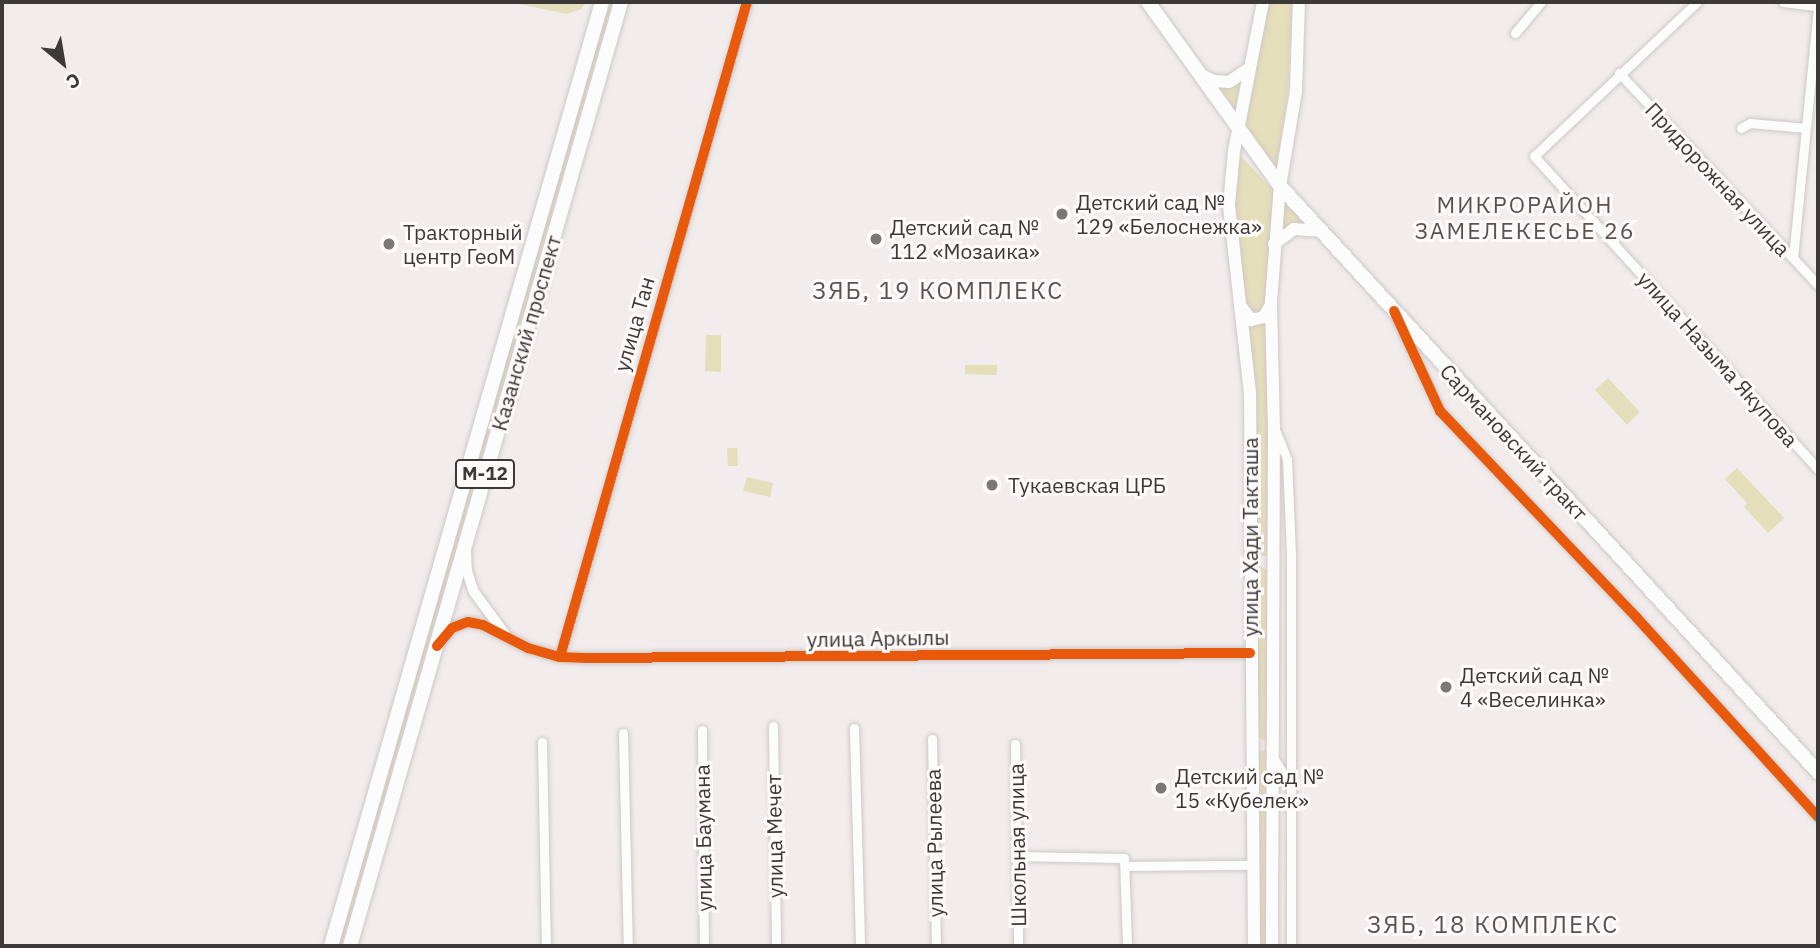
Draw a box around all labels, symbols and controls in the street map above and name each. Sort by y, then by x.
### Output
north arrow [28,28,98,98]
text: С [62,68,85,95]
street label: Придорожная улица [1640,97,1796,261]
place label: Детский сад № 129 «Белоснежка» [1076,189,1262,239]
district label: МИКРОРАЙОН ЗАМЕЛЕКЕСЬЕ 26 [1416,190,1634,244]
marker: Детский сад № 129 «Белоснежка» [1054,206,1070,222]
place label: Детский сад № 112 «Мозаика» [890,214,1039,264]
place label: Тракторный центр ГеоМ [403,219,522,269]
marker: Детский сад № 112 «Мозаика» [868,231,884,247]
street label: Казанский проспект [486,232,566,434]
marker: Тракторный центр ГеоМ [381,236,397,252]
street label: улица Назыма Якупова [1632,266,1804,452]
street label: улица Тан [608,274,660,374]
district label: ЗЯБ, 19 КОМПЛЕКС [814,277,1062,305]
street label: Сармановский тракт [1435,359,1593,525]
street label: улица Хади Такташа [1237,437,1263,637]
road number: М-12 [454,458,516,489]
place label: Тукаевская ЦРБ [1008,472,1166,498]
marker: Тукаевская ЦРБ [982,475,1002,495]
street label: улица Аркылы [806,624,950,652]
place label: Детский сад № 4 «Веселинка» [1460,662,1609,712]
marker: Детский сад № 4 «Веселинка» [1438,679,1454,695]
street label: Школьная улица [1003,763,1031,927]
place label: Детский сад № 15 «Кубелек» [1175,763,1324,813]
street label: улица Баумана [689,764,717,912]
street label: улица Рылеева [920,768,948,918]
street label: улица Мечет [760,774,788,898]
marker: Детский сад № 15 «Кубелек» [1153,780,1169,796]
district label: ЗЯБ, 18 КОМПЛЕКС [1369,911,1617,939]

